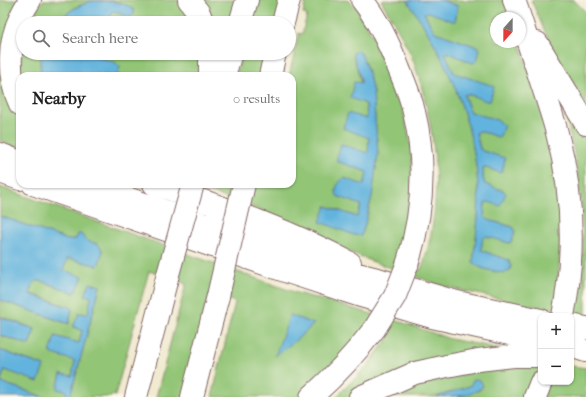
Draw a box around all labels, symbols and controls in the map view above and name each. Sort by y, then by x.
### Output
north arrow [490,12,526,48]
search box [16,16,296,60]
icon: search [30,27,52,49]
text: Search here [62,29,138,47]
text: Nearby [32,88,86,108]
text: 0 results [233,91,280,106]
map controls [538,313,574,385]
button: + [538,313,574,349]
button: − [538,349,574,385]

